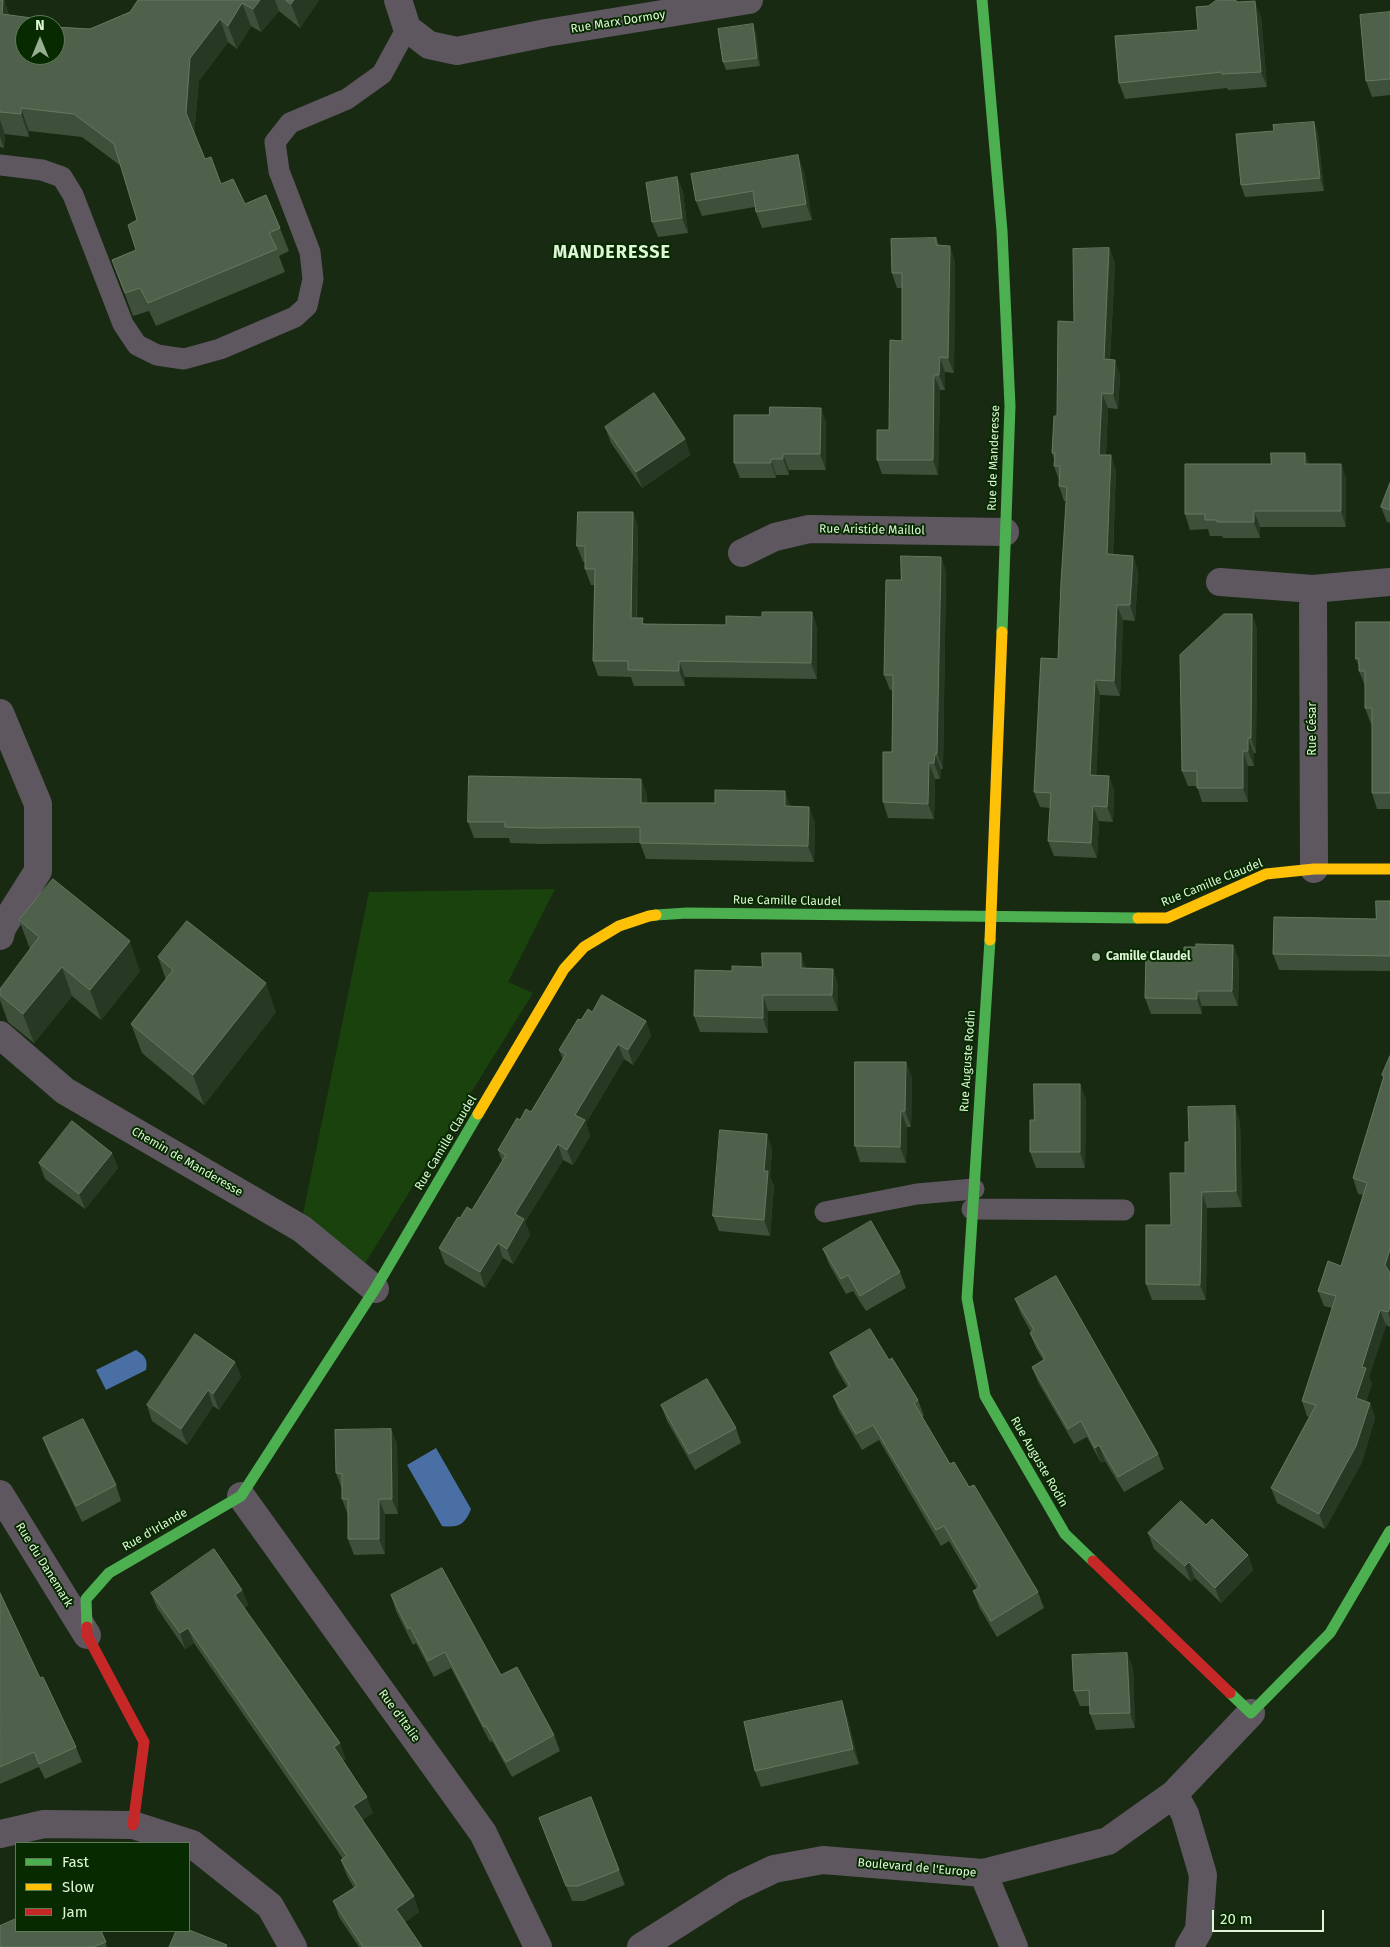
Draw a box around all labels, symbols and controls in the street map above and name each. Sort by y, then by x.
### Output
street label: Rue Marx Dormoy [569,7,667,37]
north arrow [15,15,65,65]
text: N [35,17,45,34]
district label: MANDERESSE [552,242,672,264]
street label: Rue de Manderesse [985,405,1003,511]
street label: Rue Aristide Maillol [819,522,925,538]
street label: Rue César [1306,702,1320,756]
street label: Rue Camille Claudel [1159,856,1265,910]
street label: Rue Camille Claudel [733,893,841,909]
place label: Camille Claudel [1106,950,1191,964]
marker: Camille Claudel [1090,951,1102,963]
street label: Rue Auguste Rodin [957,1010,979,1112]
street label: Rue Camille Claudel [412,1093,480,1193]
street label: Chemin de Manderesse [129,1124,245,1200]
street label: Rue Auguste Rodin [1007,1414,1071,1510]
street label: Rue d'Irlande [120,1506,190,1554]
street label: Rue du Danemark [12,1520,76,1610]
street label: Rue d'Italie [375,1687,423,1745]
legend [15,1842,190,1932]
text: Fast [62,1853,89,1871]
street label: Boulevard de l'Europe [857,1856,977,1880]
text: Slow [62,1878,94,1896]
scale bar [1215,1900,1328,1932]
text: Jam [62,1903,88,1921]
text: 20 m [1220,1910,1253,1928]

